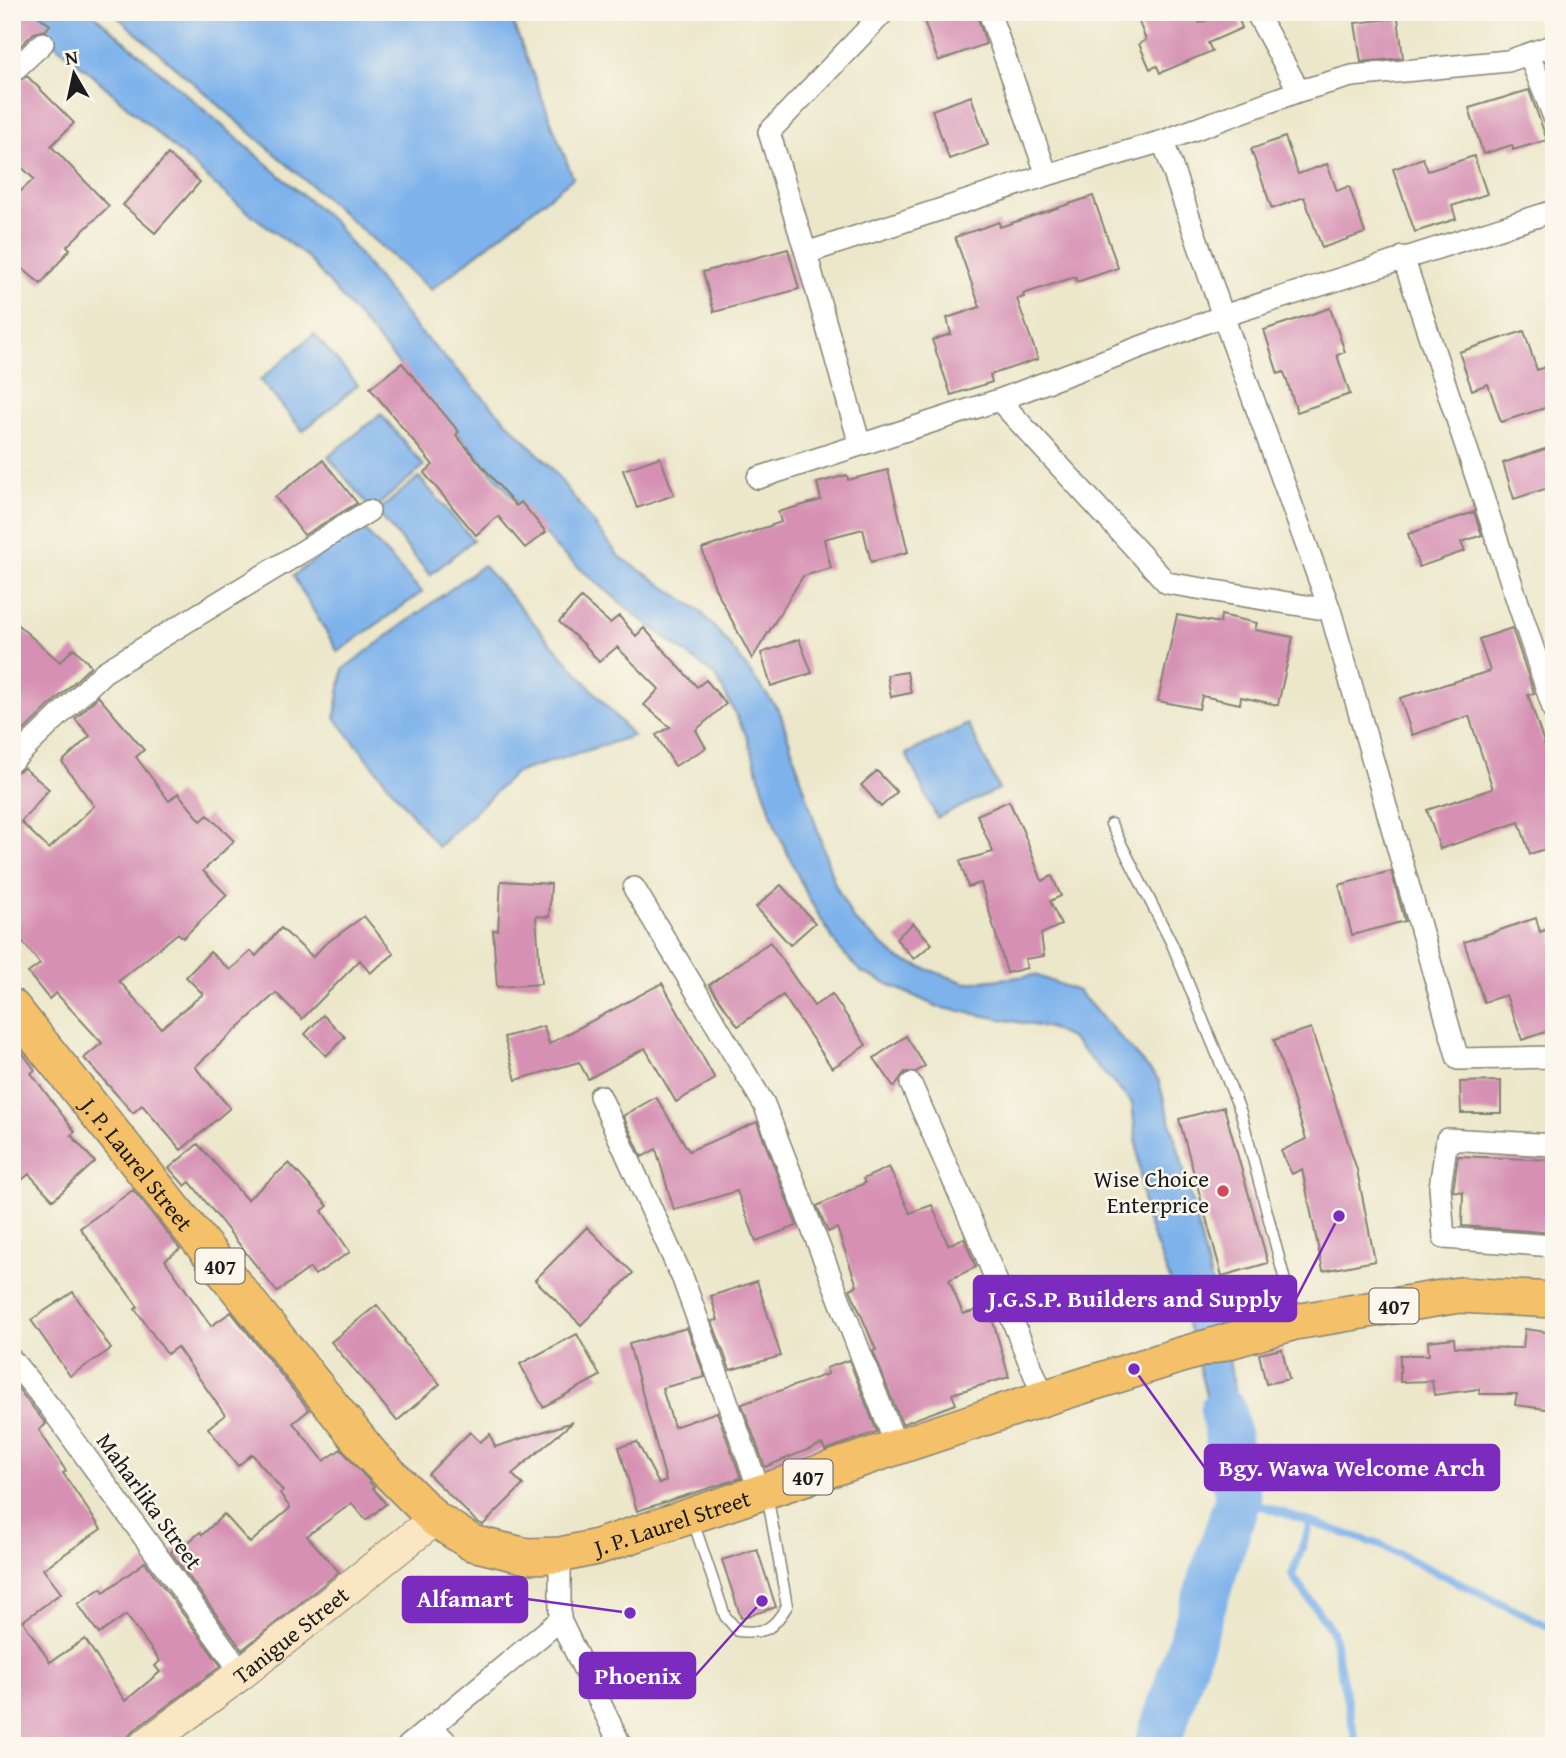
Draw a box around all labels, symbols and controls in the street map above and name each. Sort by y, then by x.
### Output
north arrow [38,38,108,108]
text: N [63,42,80,72]
street label: J. P. Laurel Street [72,1088,202,1238]
place label: Wise Choice Enterprice [1093,1162,1209,1221]
marker: Wise Choice Enterprice [1215,1183,1231,1199]
road number: 407 [196,1248,244,1284]
callout: J.G.S.P. Builders and Supply [974,1276,1296,1321]
text: J.G.S.P. Builders and Supply [984,1281,1283,1316]
road number: 407 [1370,1288,1418,1324]
street label: Maharlika Street [89,1426,211,1576]
callout: Bgy. Wawa Welcome Arch [1205,1445,1499,1490]
text: Bgy. Wawa Welcome Arch [1219,1450,1485,1485]
road number: 407 [784,1460,832,1494]
street label: J. P. Laurel Street [587,1481,754,1564]
callout: Alfamart [403,1577,527,1622]
street label: Tanigue Street [225,1578,355,1691]
text: Alfamart [417,1581,513,1616]
callout: Phoenix [580,1653,695,1698]
text: Phoenix [595,1658,682,1693]

